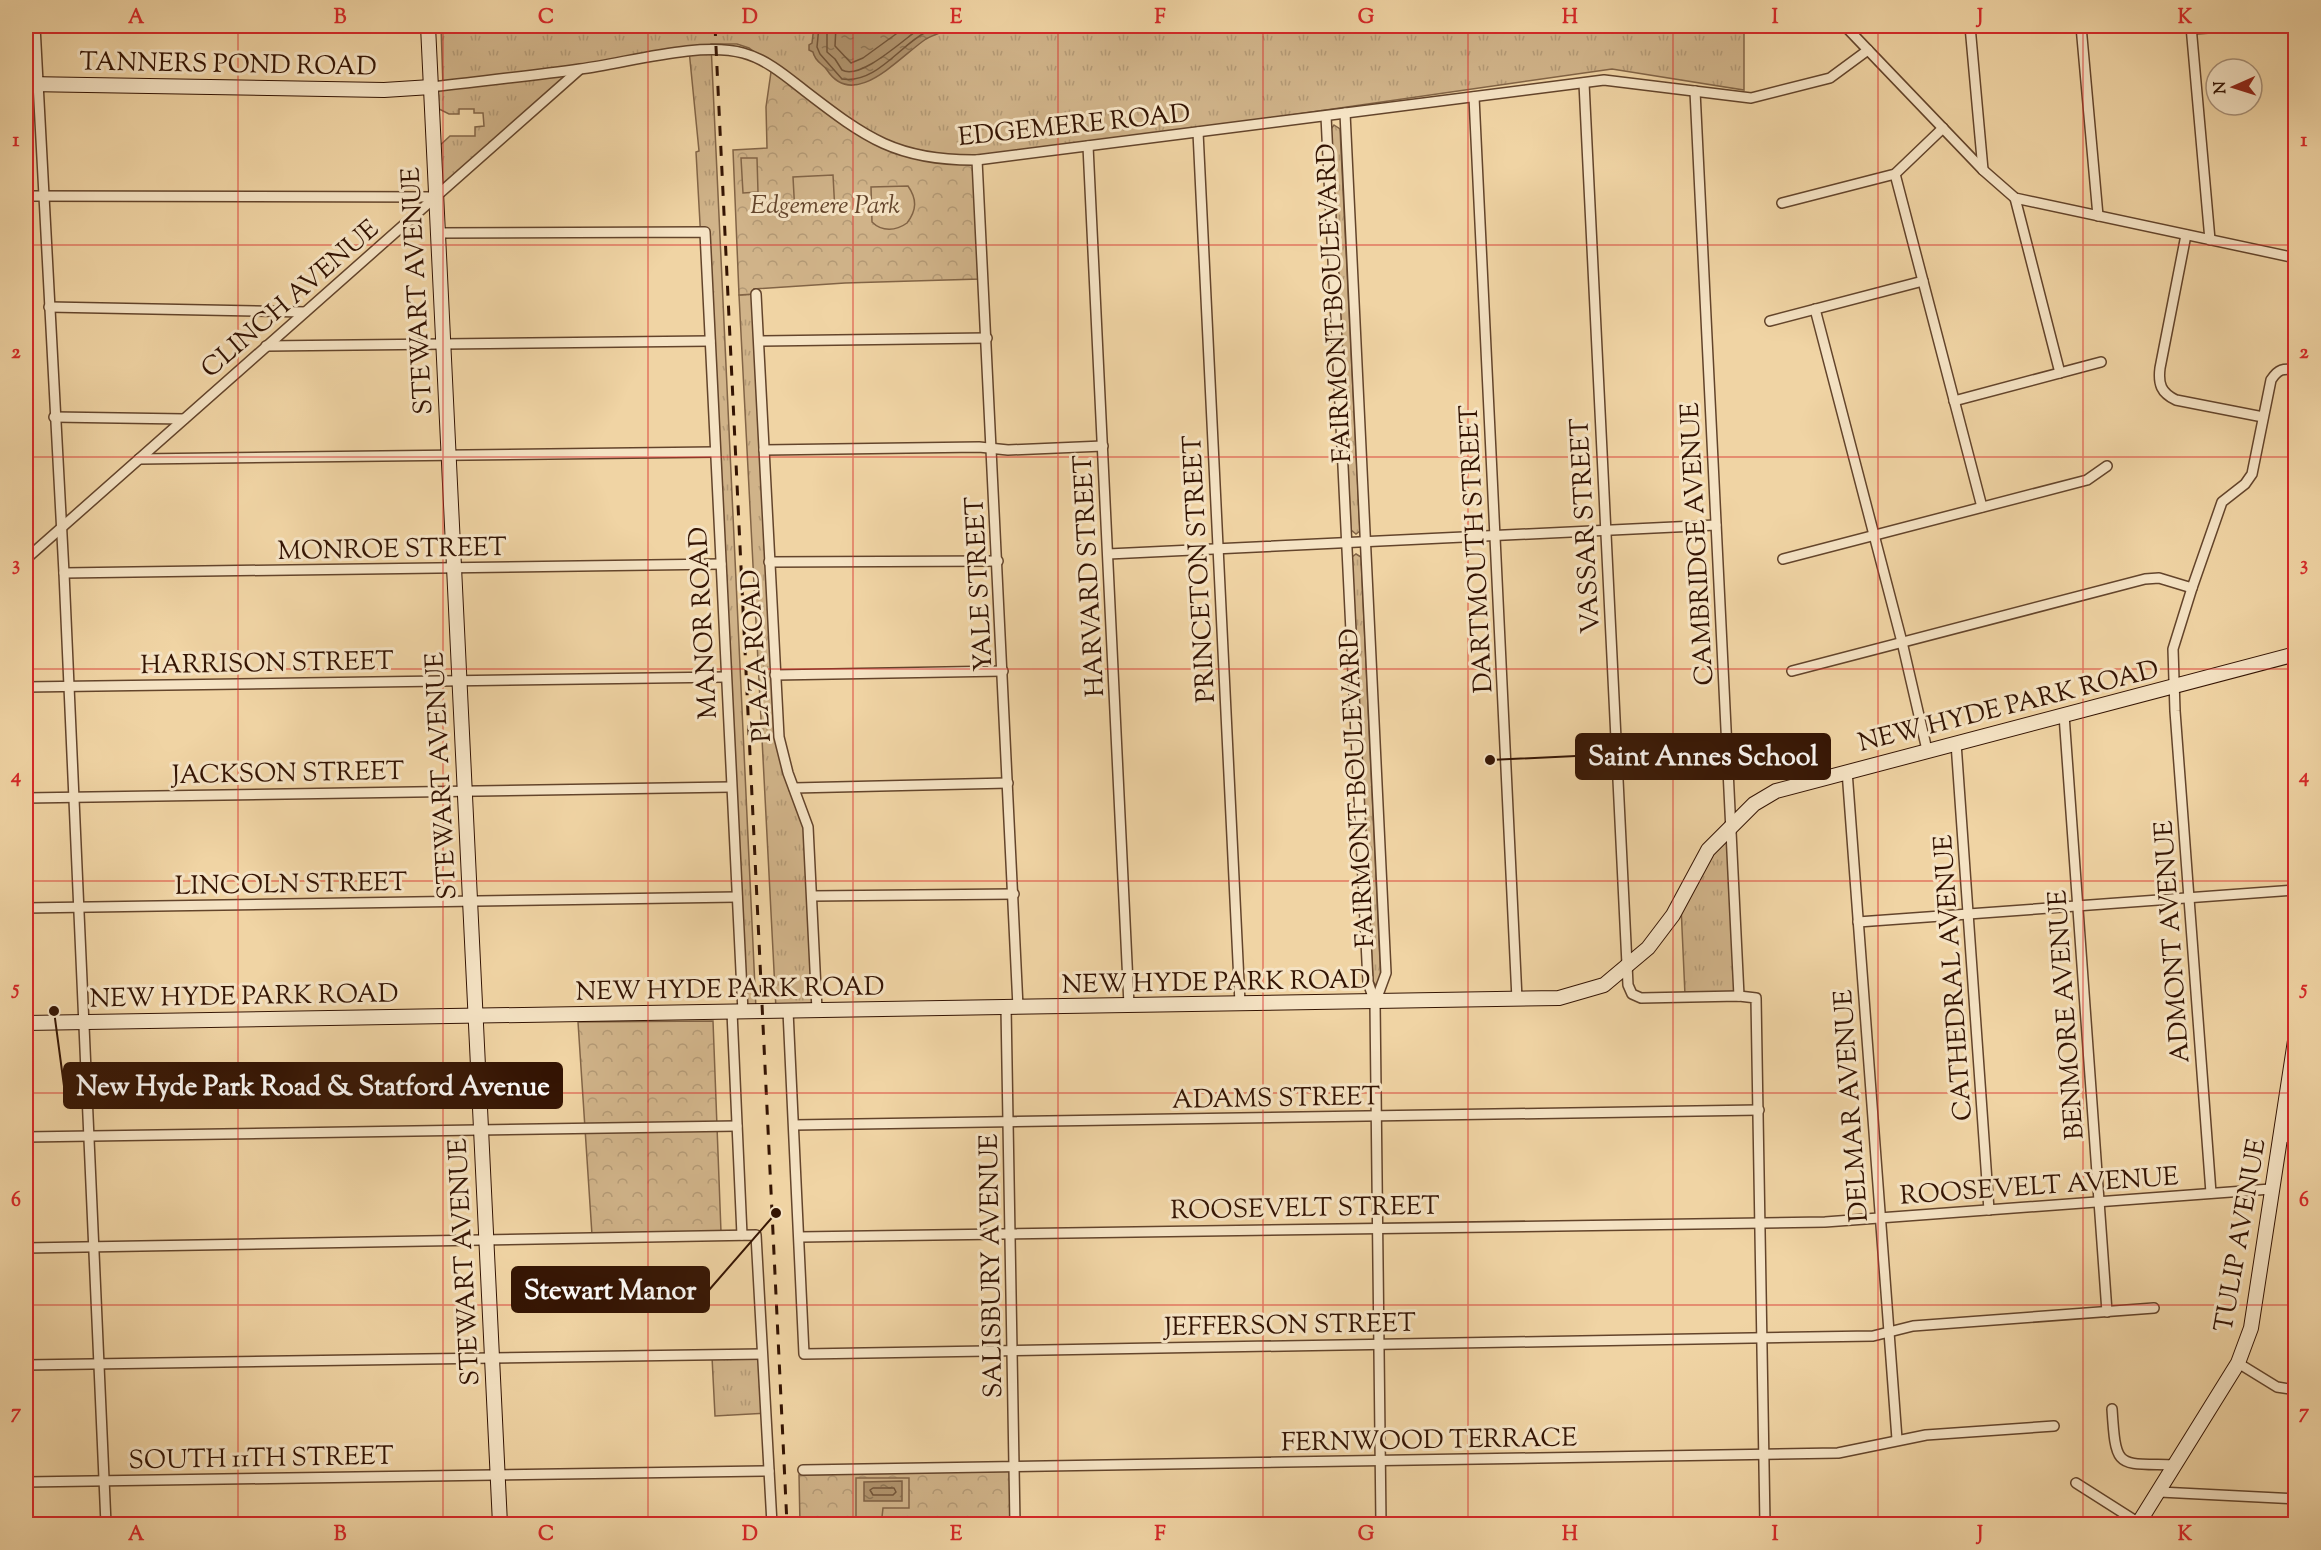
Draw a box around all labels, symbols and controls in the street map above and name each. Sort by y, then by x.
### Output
text: A [128,4,145,33]
text: B [334,4,347,33]
text: C [538,4,554,33]
text: D [742,4,758,33]
text: E [950,4,963,33]
text: F [1154,4,1166,33]
text: G [1358,4,1375,33]
text: H [1562,4,1578,33]
text: I [1772,4,1779,33]
text: J [1975,4,1983,33]
text: K [2178,4,2193,33]
street label: TANNERS POND ROAD [79,44,377,87]
north arrow [2204,57,2264,117]
text: N [2210,80,2233,95]
street label: EDGEMERE ROAD [956,96,1192,157]
text: 1 [13,127,20,156]
text: 1 [2301,127,2308,156]
street label: FAIRMONT BOULEVARD [1309,142,1362,464]
street label: STEWART AVENUE [394,166,443,416]
park label: Edgemere Park [750,188,900,225]
street label: CLINCH AVENUE [194,212,388,388]
text: 2 [11,339,21,368]
text: 2 [2299,339,2309,368]
street label: CAMBRIDGE AVENUE [1673,401,1724,686]
street label: DARTMOUTH STREET [1451,404,1504,694]
street label: VASSAR STREET [1562,417,1611,635]
street label: PRINCETON STREET [1175,434,1226,704]
street label: HARVARD STREET [1066,454,1115,698]
street label: YALE STREET [957,496,1004,672]
street label: MANOR ROAD [681,526,728,720]
street label: MONROE STREET [277,530,507,571]
text: 3 [12,551,20,580]
text: 3 [2300,551,2308,580]
street label: PLAZA ROAD [733,568,782,744]
street label: FAIRMONT BOULEVARD [1332,627,1385,949]
street label: HARRISON STREET [140,644,394,685]
street label: STEWART AVENUE [418,651,467,901]
street label: NEW HYDE PARK ROAD [1854,652,2163,763]
callout: Saint Annes School [1576,734,1830,779]
text: Saint Annes School [1588,739,1818,778]
street label: JACKSON STREET [169,754,405,795]
text: 4 [10,763,21,792]
text: 4 [2298,763,2309,792]
street label: ADMONT AVENUE [2147,819,2200,1064]
street label: CATHEDRAL AVENUE [1926,833,1983,1122]
street label: LINCOLN STREET [175,865,407,906]
street label: BENMORE AVENUE [2040,888,2095,1141]
street label: NEW HYDE PARK ROAD [1061,962,1371,1005]
street label: NEW HYDE PARK ROAD [575,969,885,1012]
text: 5 [11,975,20,1004]
text: 5 [2299,975,2308,1004]
street label: NEW HYDE PARK ROAD [89,976,399,1019]
street label: DELMAR AVENUE [1826,988,1879,1223]
callout: New Hyde Park Road & Statford Avenue [64,1063,562,1108]
text: New Hyde Park Road & Statford Avenue [76,1069,550,1108]
street label: ADAMS STREET [1172,1079,1380,1120]
street label: SALISBURY AVENUE [972,1133,1013,1398]
street label: TULIP AVENUE [2206,1136,2277,1335]
street label: STEWART AVENUE [441,1137,490,1387]
street label: ROOSEVELT AVENUE [1899,1159,2180,1216]
text: 6 [11,1187,21,1216]
text: 6 [2299,1187,2309,1216]
street label: ROOSEVELT STREET [1170,1189,1440,1230]
callout: Stewart Manor [512,1267,709,1312]
text: Stewart Manor [524,1273,697,1312]
street label: JEFFERSON STREET [1162,1306,1416,1347]
text: 7 [11,1399,22,1428]
text: 7 [2299,1399,2310,1428]
street label: FERNWOOD TERRACE [1281,1420,1578,1463]
street label: SOUTH 11TH STREET [128,1439,394,1480]
text: A [128,1521,145,1550]
text: B [334,1521,347,1550]
text: C [538,1521,554,1550]
text: D [742,1521,758,1550]
text: E [950,1521,963,1550]
text: F [1154,1521,1166,1550]
text: G [1358,1521,1375,1550]
text: H [1562,1521,1578,1550]
text: I [1772,1521,1779,1550]
text: J [1975,1521,1983,1550]
text: K [2178,1521,2193,1550]

